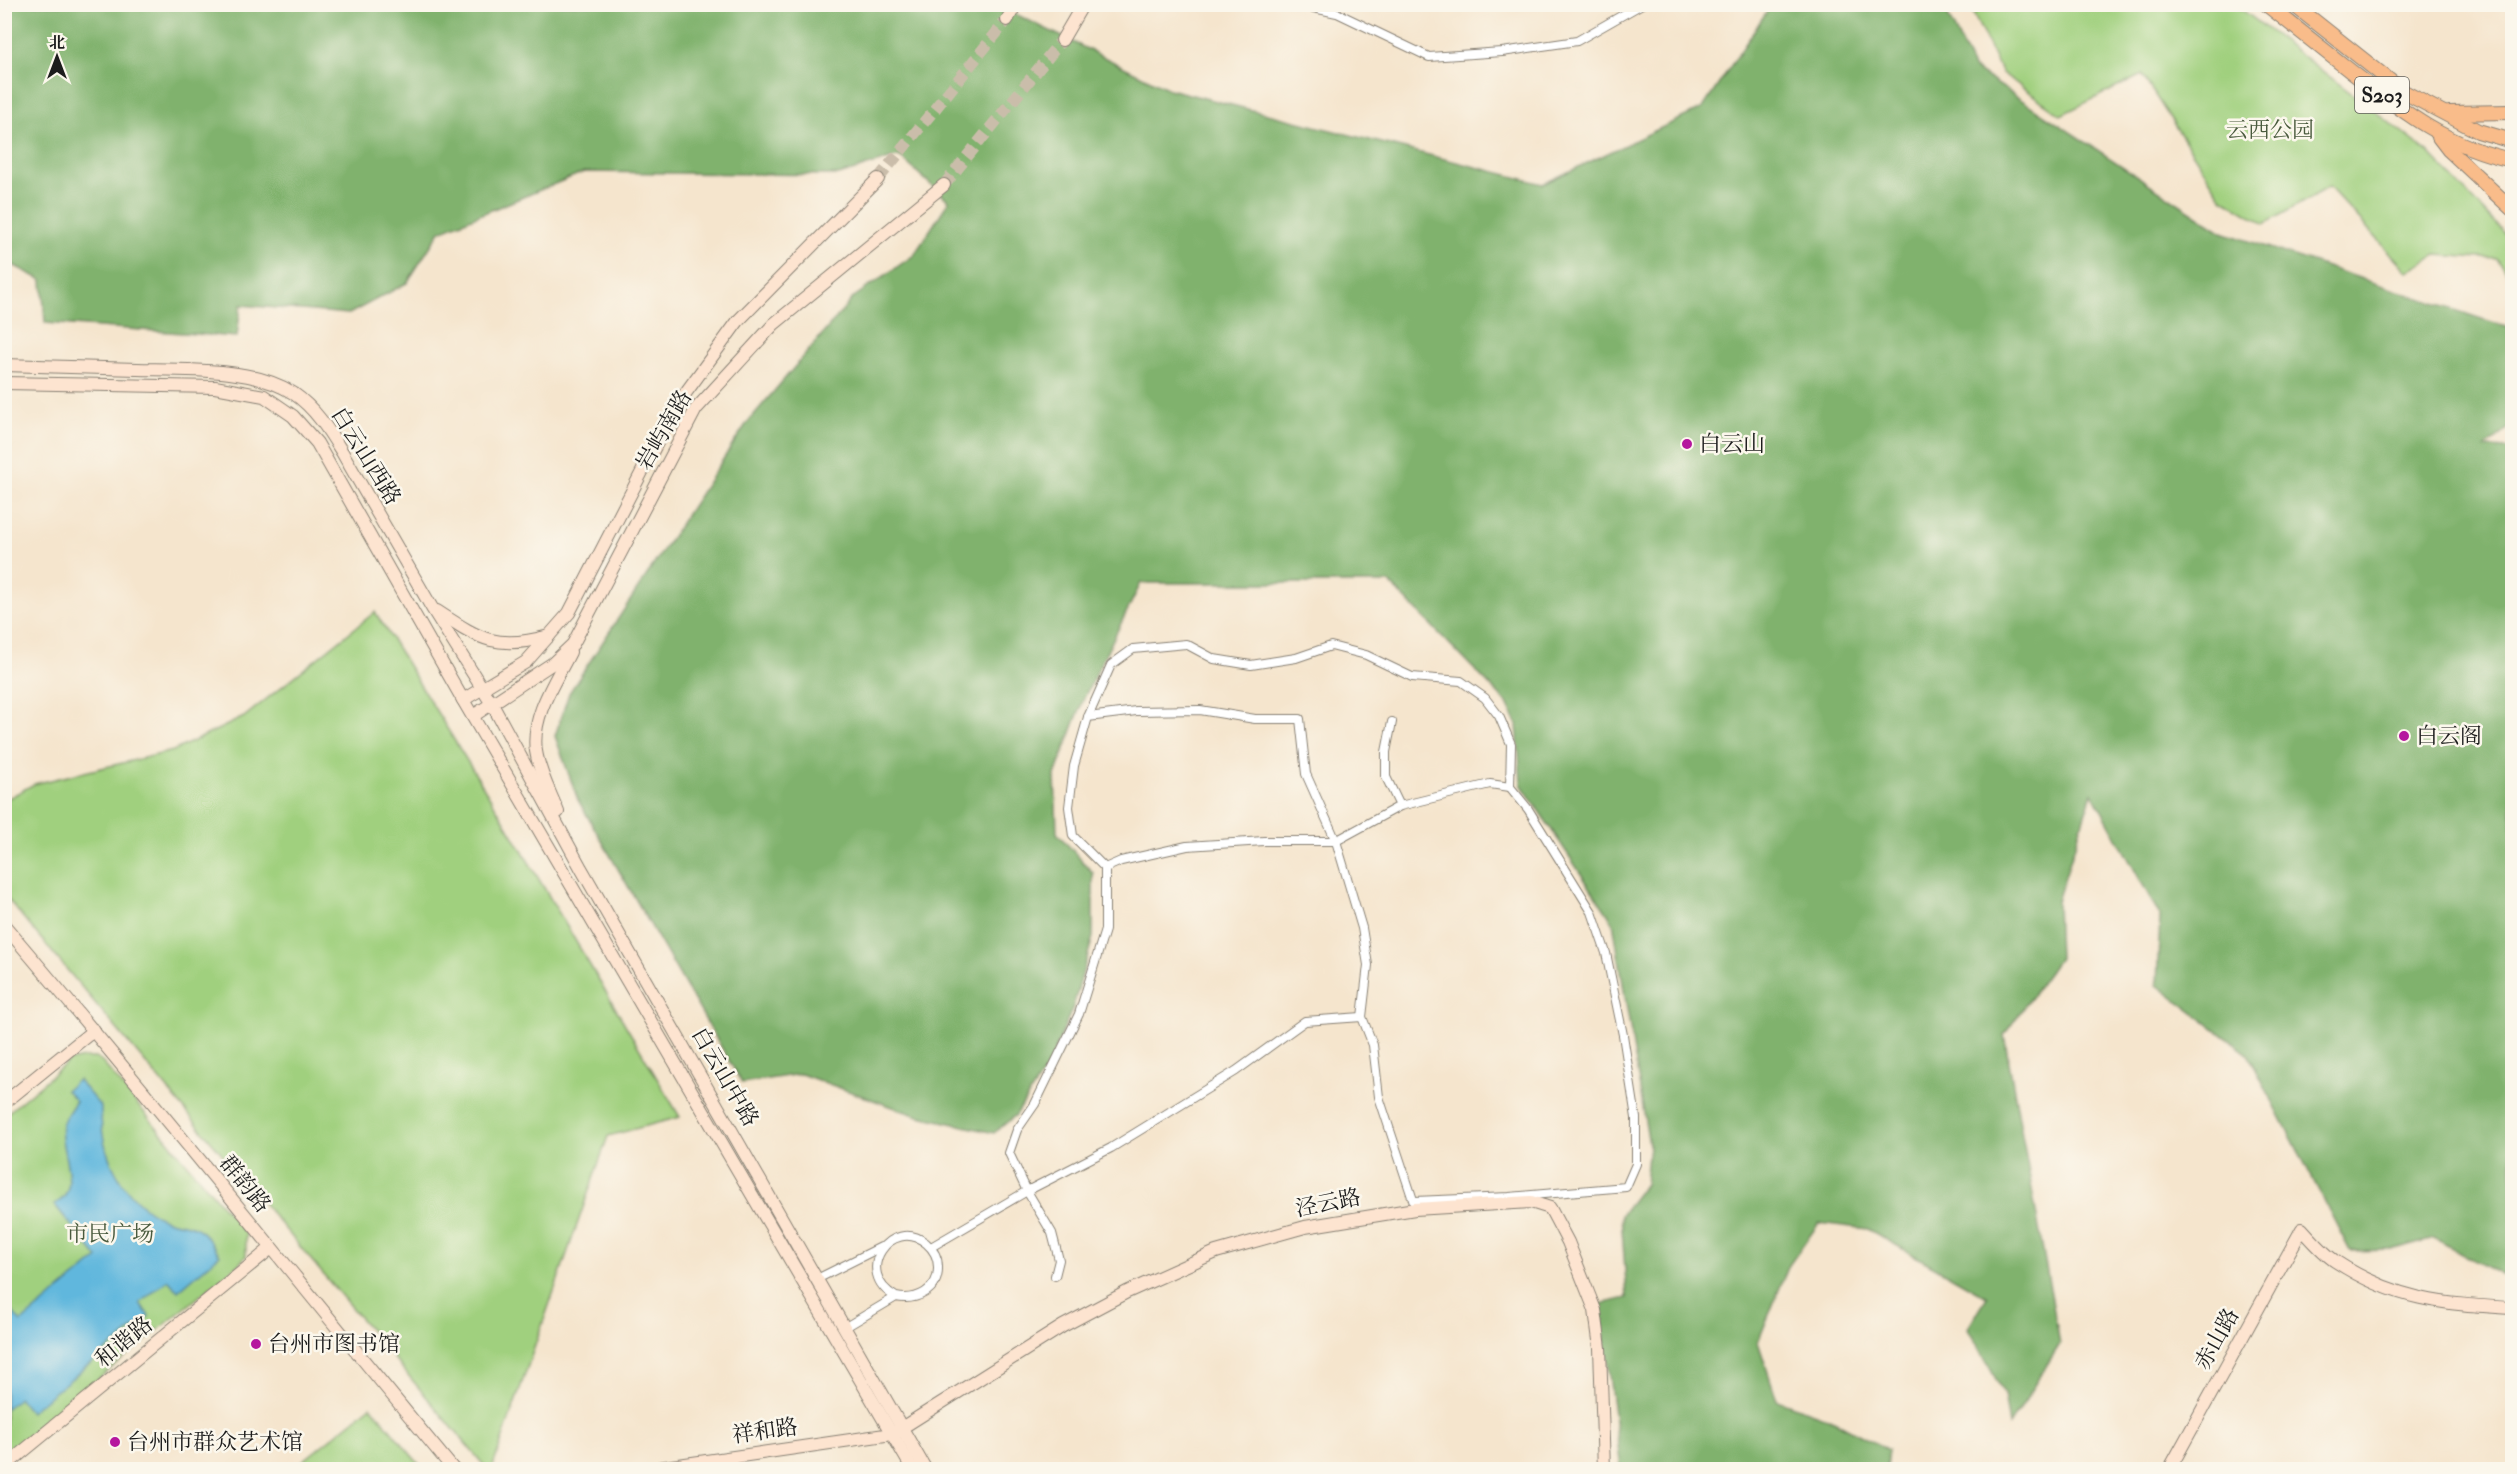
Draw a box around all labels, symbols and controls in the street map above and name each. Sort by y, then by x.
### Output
north arrow [27,27,87,87]
text: 北 [49,33,65,53]
road number: S203 [2355,77,2409,113]
park label: 云西公园 [2226,116,2314,144]
street label: 岩屿南路 [630,385,698,475]
street label: 白云山西路 [325,402,407,510]
place label: 白云山 [1699,430,1765,458]
marker: 白云山 [1680,437,1694,451]
place label: 白云阁 [2416,722,2482,750]
marker: 白云阁 [2397,729,2411,743]
street label: 白云山中路 [685,1022,765,1132]
street label: 群韵路 [213,1150,277,1218]
street label: 泾云路 [1293,1183,1363,1223]
park label: 市民广场 [66,1220,154,1248]
street label: 赤山路 [2189,1303,2245,1375]
street label: 和谐路 [90,1310,158,1374]
place label: 台州市图书馆 [268,1330,400,1358]
marker: 台州市图书馆 [249,1337,263,1351]
street label: 祥和路 [730,1413,800,1449]
place label: 台州市群众艺术馆 [127,1428,303,1456]
marker: 台州市群众艺术馆 [108,1435,122,1449]

